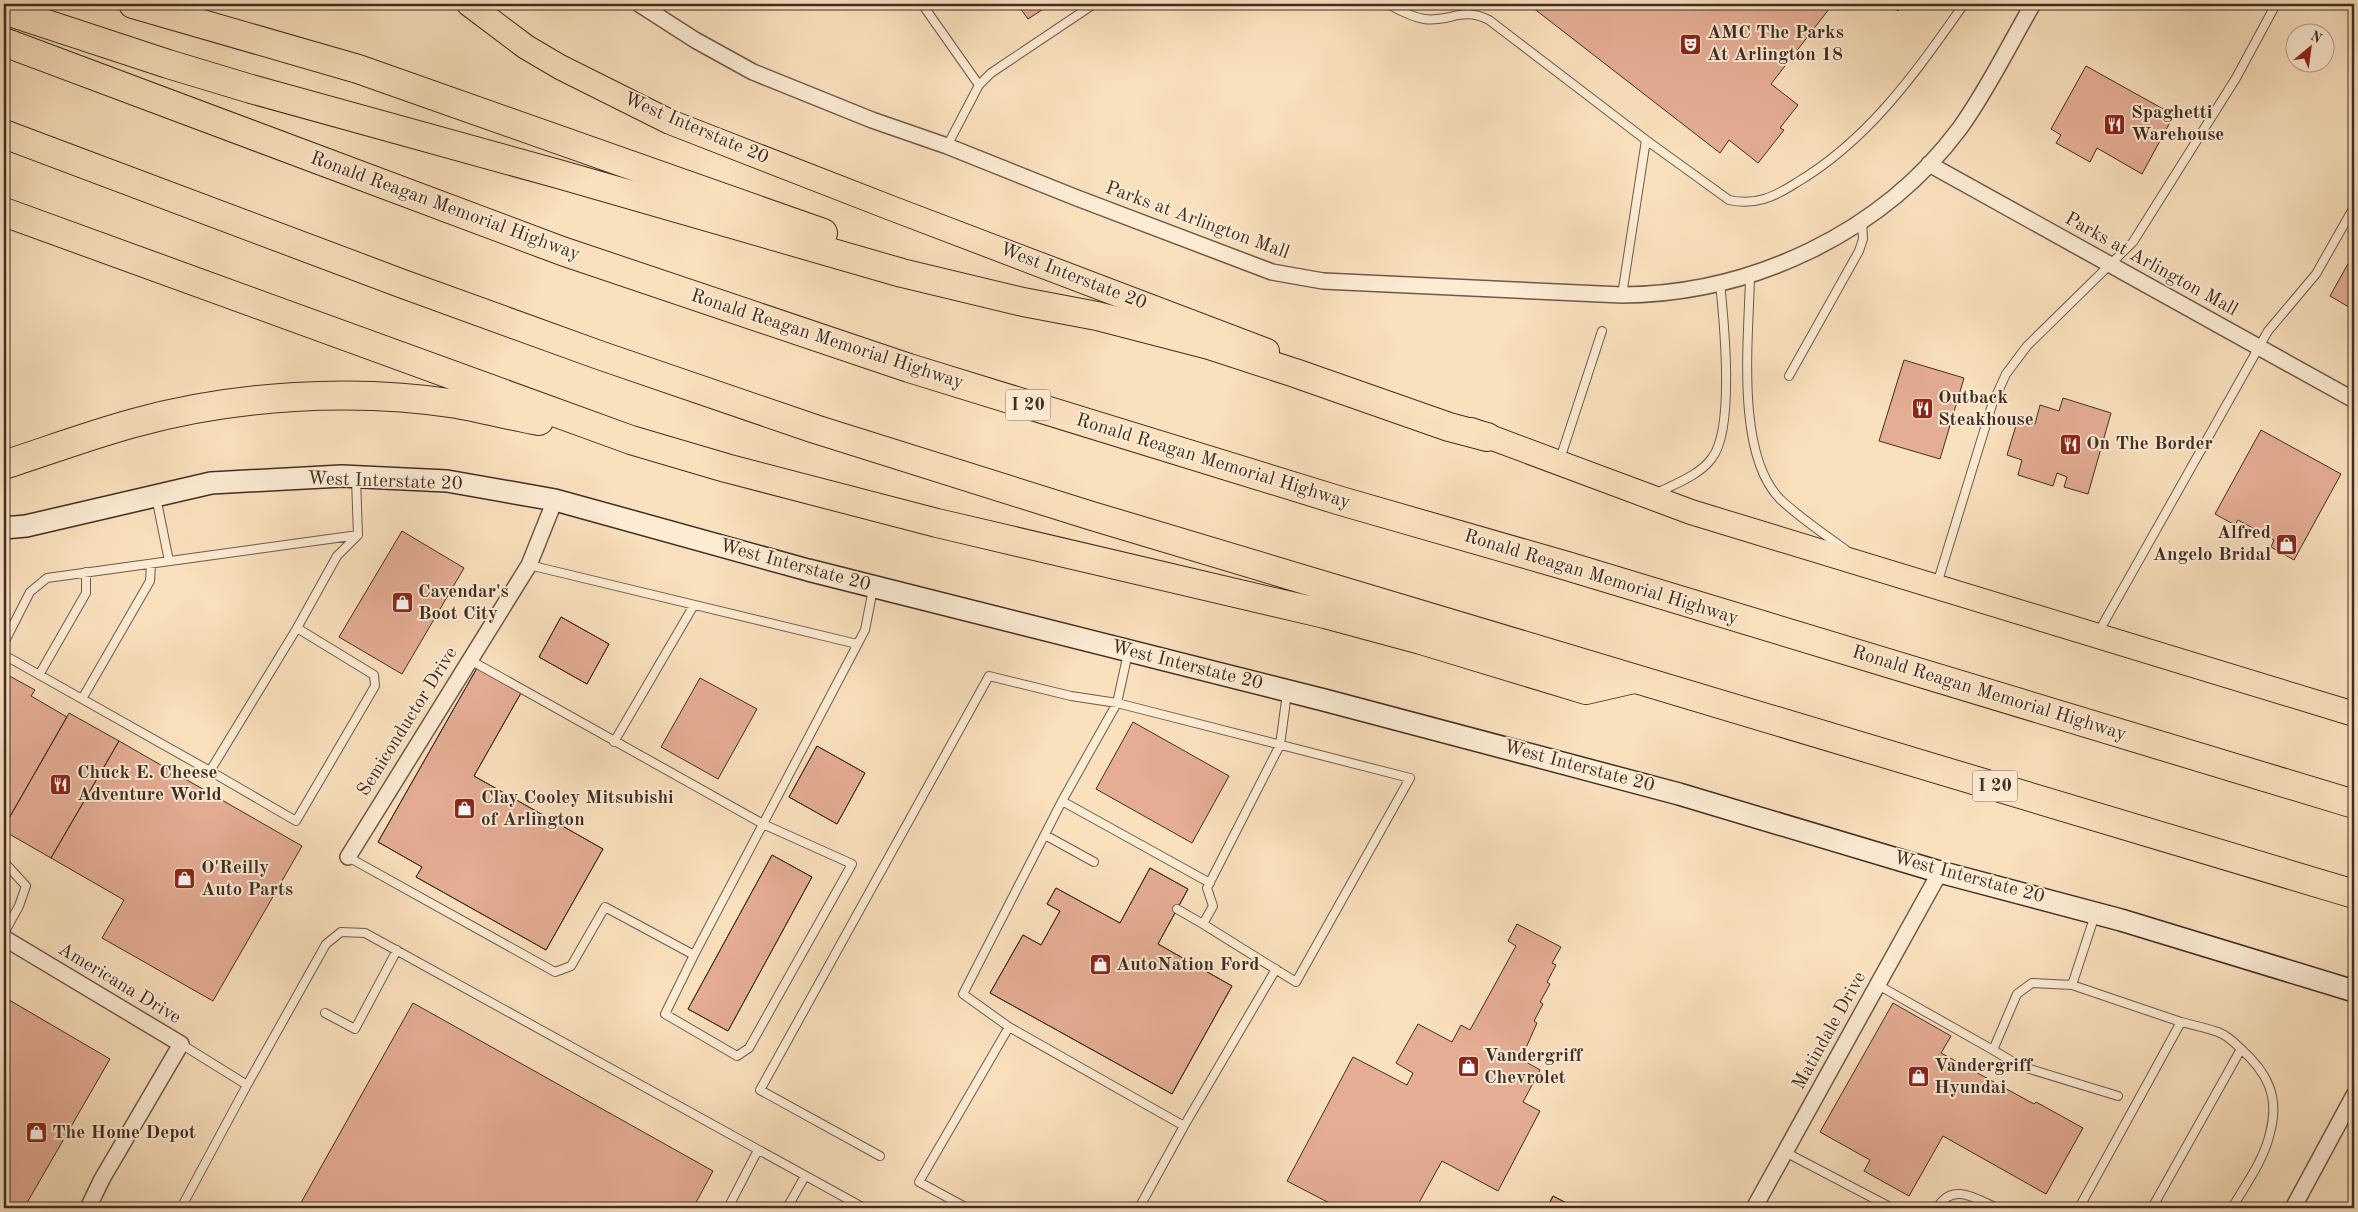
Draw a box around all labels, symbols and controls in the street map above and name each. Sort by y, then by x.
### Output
north arrow [2286,22,2336,72]
place label: AMC The Parks At Arlington 18 [1707,24,1844,65]
text: N [2308,29,2324,46]
theatre icon: AMC The Parks At Arlington 18 [1679,32,1703,56]
street label: West Interstate 20 [621,90,771,168]
place label: Spaghetti Warehouse [2131,104,2224,145]
restaurant icon: Spaghetti Warehouse [2103,112,2127,136]
street label: Ronald Reagan Memorial Highway [307,149,583,265]
street label: Parks at Arlington Mall [1102,179,1292,263]
street label: Parks at Arlington Mall [2061,210,2241,320]
street label: West Interstate 20 [997,240,1149,314]
street label: Ronald Reagan Memorial Highway [688,287,966,393]
place label: Outback Steakhouse [1938,389,2034,430]
road number: I 20 [1006,390,1050,420]
restaurant icon: Outback Steakhouse [1910,397,1934,421]
street label: Ronald Reagan Memorial Highway [1074,411,1352,513]
restaurant icon: On The Border [2058,432,2082,456]
place label: On The Border [2086,435,2213,454]
street label: West Interstate 20 [307,470,463,494]
place label: Alfred Angelo Bridal [2153,524,2271,565]
street label: Ronald Reagan Memorial Highway [1462,527,1740,629]
shop icon: Alfred Angelo Bridal [2275,532,2299,556]
street label: West Interstate 20 [717,537,873,595]
place label: Cavendar's Boot City [418,583,509,624]
shop icon: Cavendar's Boot City [390,591,414,615]
street label: West Interstate 20 [1109,638,1265,694]
street label: Ronald Reagan Memorial Highway [1850,643,2128,745]
street label: Semiconductor Drive [354,644,462,800]
street label: West Interstate 20 [1501,738,1657,796]
place label: Chuck E. Cheese Adventure World [77,764,222,805]
road number: I 20 [1972,770,2018,801]
restaurant icon: Chuck E. Cheese Adventure World [49,772,73,796]
place label: Clay Cooley Mitsubishi of Arlington [481,789,674,830]
shop icon: Clay Cooley Mitsubishi of Arlington [453,797,477,821]
street label: West Interstate 20 [1891,849,2047,907]
place label: O'Reilly Auto Parts [201,859,293,900]
shop icon: O'Reilly Auto Parts [173,867,197,891]
street label: Americana Drive [54,940,184,1028]
shop icon: AutoNation Ford [1088,953,1112,977]
place label: AutoNation Ford [1116,956,1259,975]
street label: Matindale Drive [1790,969,1870,1093]
place label: Vandergriff Chevrolet [1484,1047,1584,1088]
shop icon: Vandergriff Chevrolet [1456,1055,1480,1079]
place label: Vandergriff Hyundai [1934,1057,2034,1098]
shop icon: Vandergriff Hyundai [1906,1065,1930,1089]
shop icon: The Home Depot [24,1121,48,1145]
place label: The Home Depot [52,1124,196,1143]

